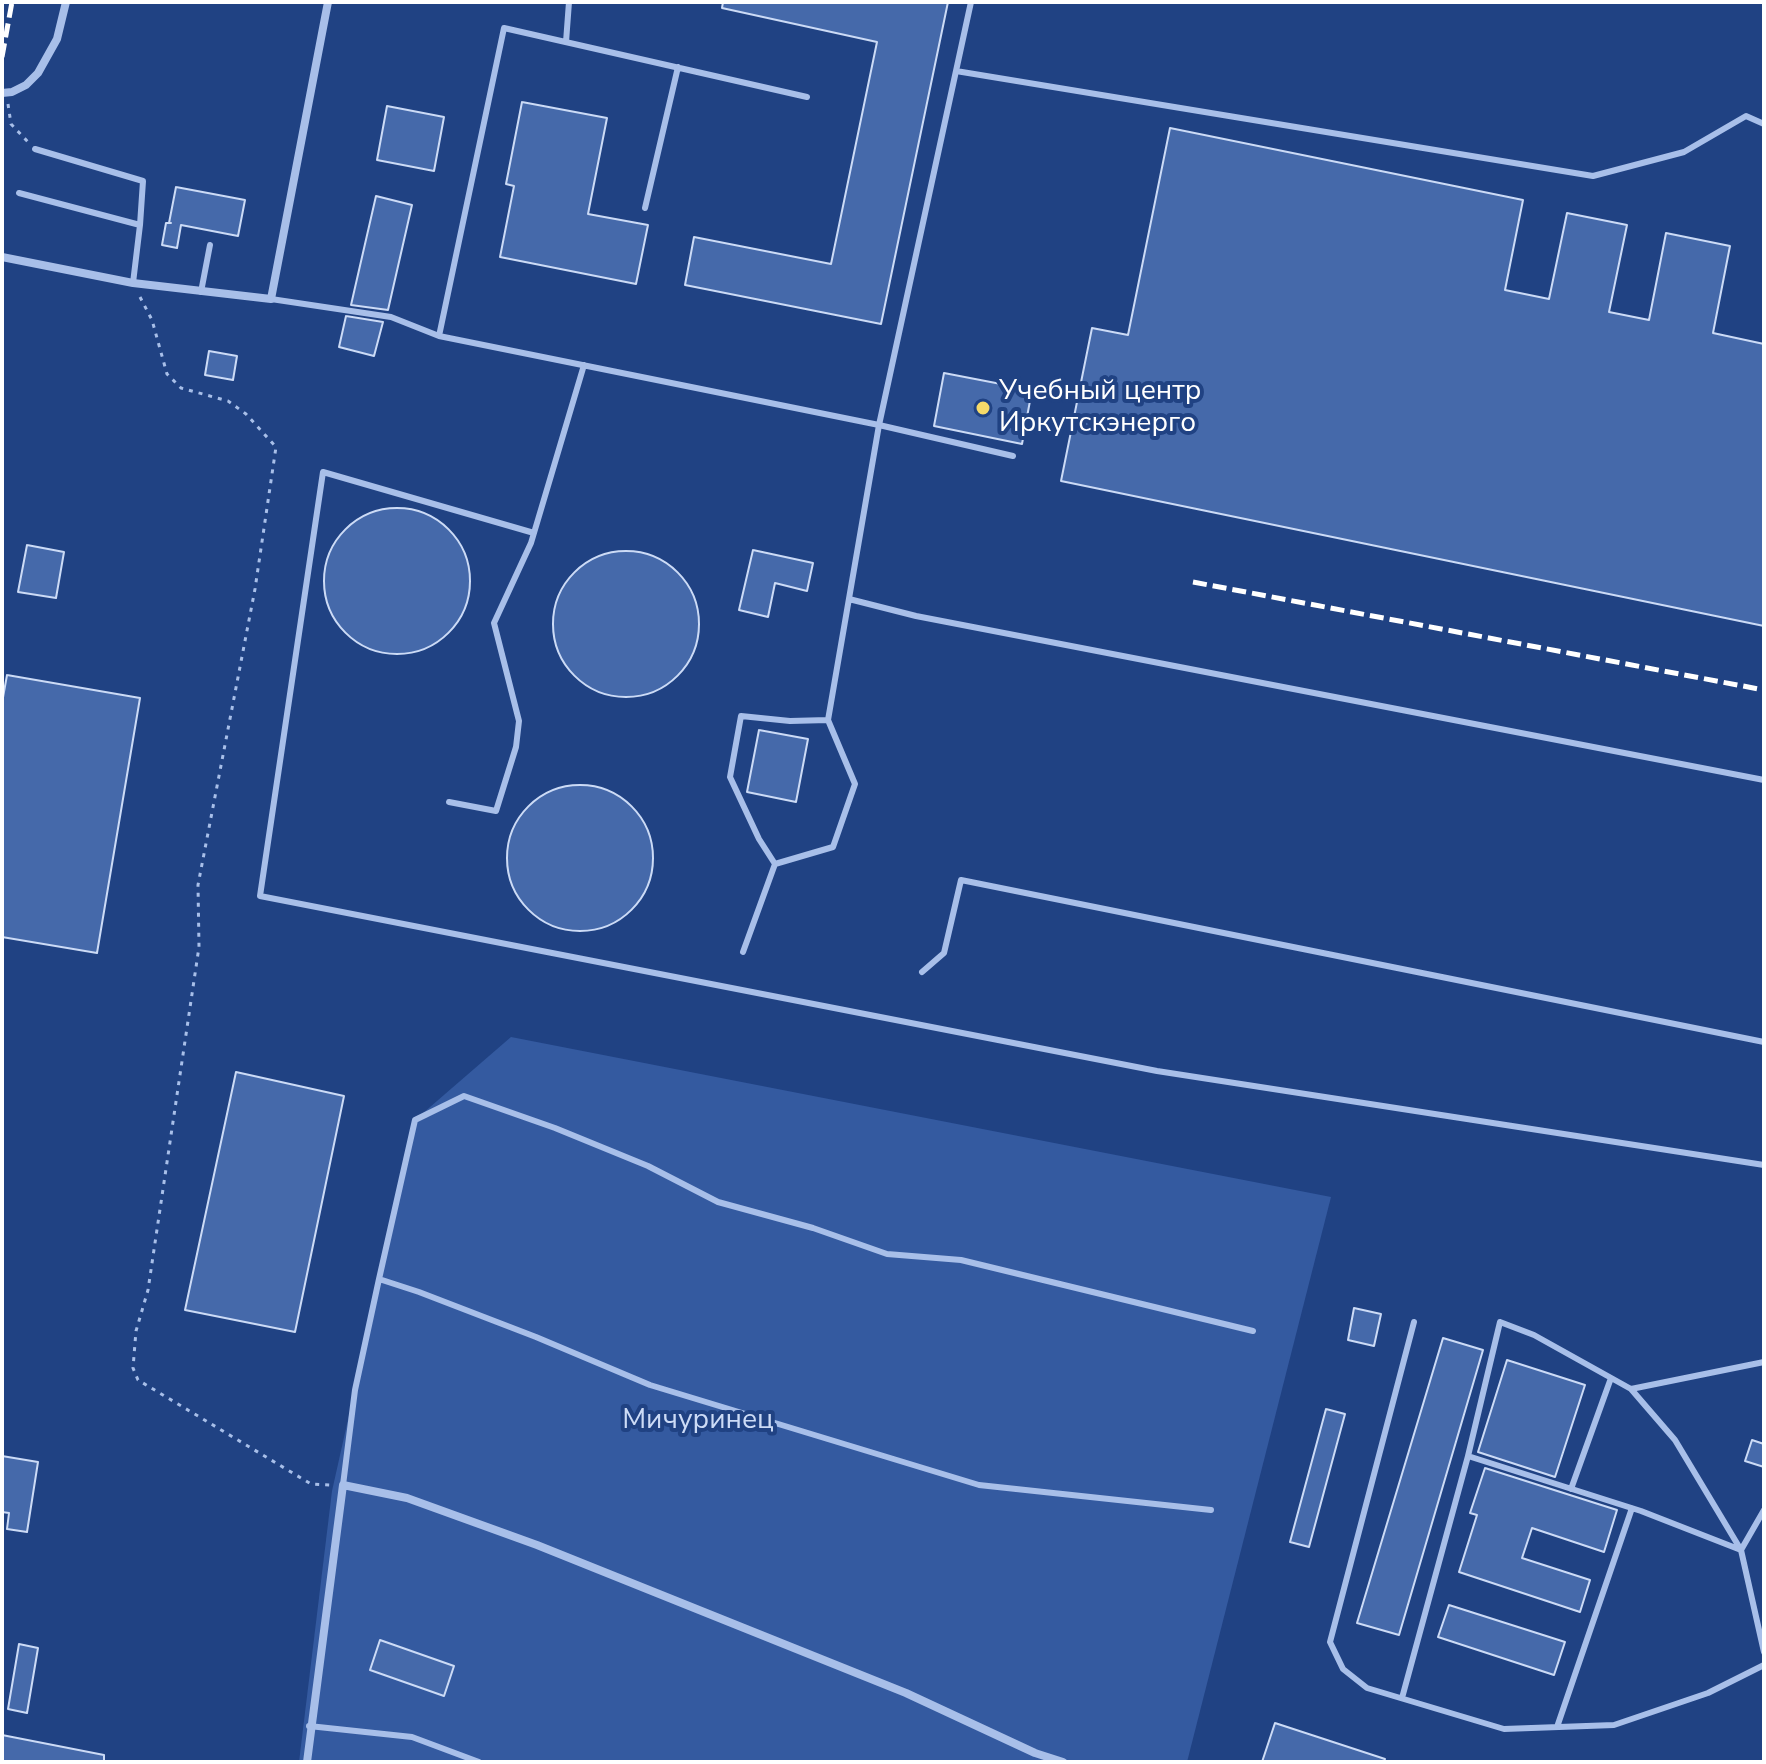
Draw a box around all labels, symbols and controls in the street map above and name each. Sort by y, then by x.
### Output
place label: Учебный центр Иркутскэнерго [999,375,1201,441]
marker: Учебный центр Иркутскэнерго [974,399,992,417]
park label: Мичуринец [622,1404,774,1438]

